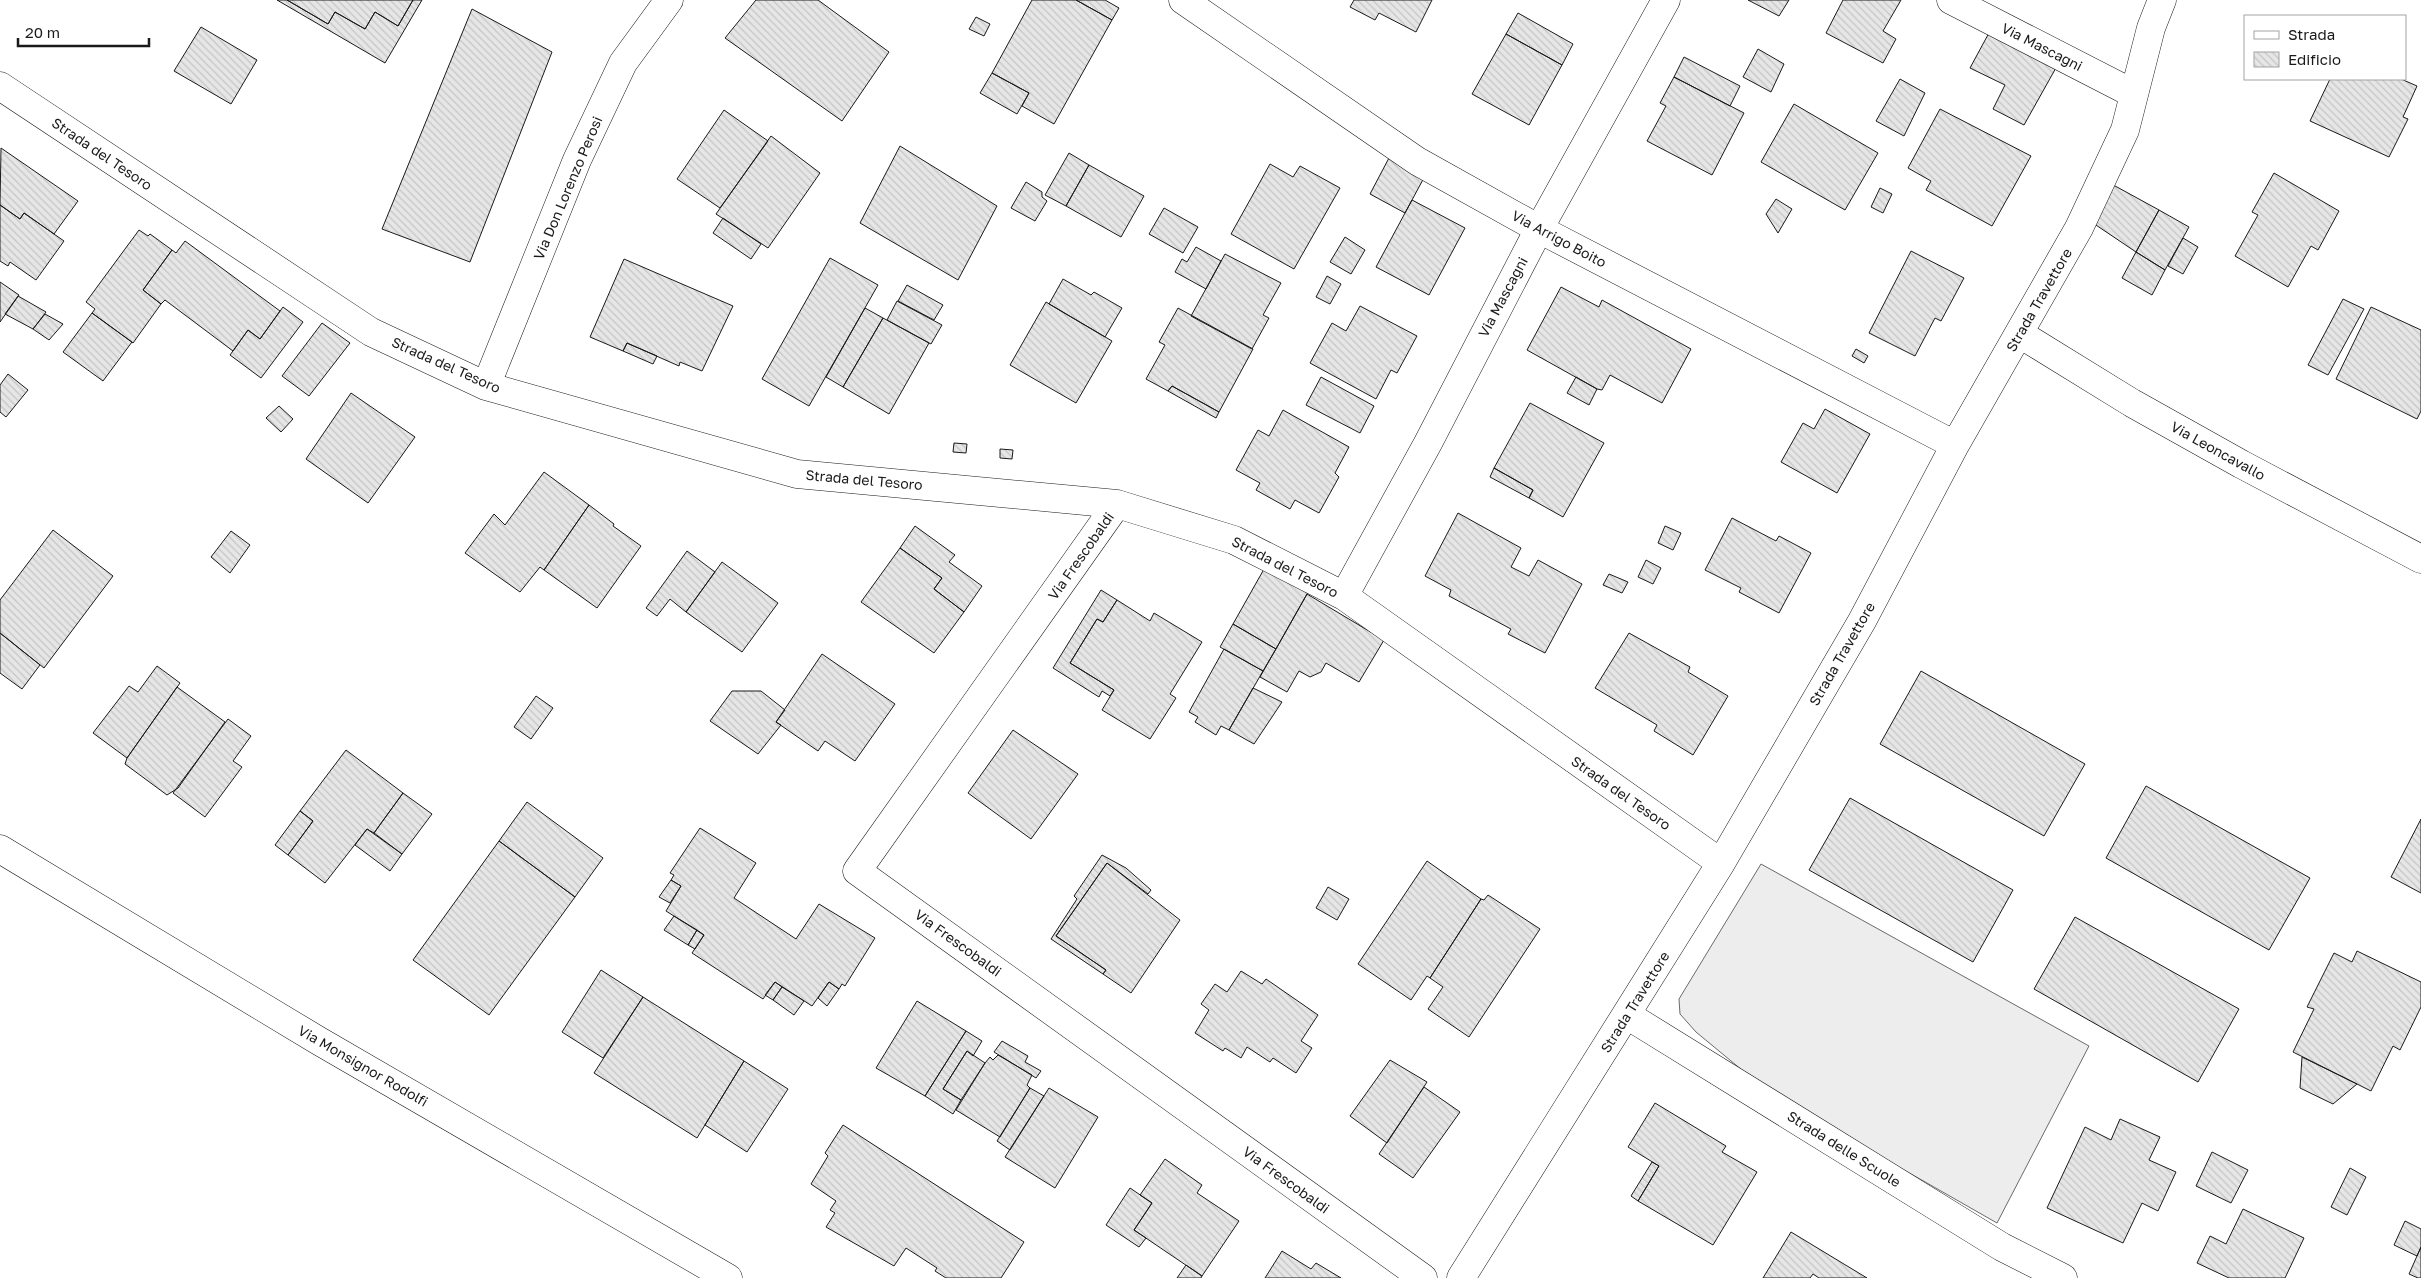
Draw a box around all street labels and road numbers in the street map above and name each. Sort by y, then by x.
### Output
street label: Via Mascagni [1999,19,2085,74]
street label: Via Don Lorenzo Perosi [530,113,605,262]
street label: Strada del Tesoro [49,114,156,193]
street label: Via Arrigo Boito [1509,206,1609,271]
street label: Strada Travettore [2002,245,2075,354]
street label: Via Mascagni [1474,254,1531,340]
street label: Strada del Tesoro [389,333,503,396]
street label: Via Leoncavallo [2168,418,2268,484]
street label: Strada del Tesoro [805,466,923,493]
street label: Via Frescobaldi [1044,509,1117,603]
street label: Strada del Tesoro [1229,532,1341,601]
street label: Strada Travettore [1805,599,1878,708]
street label: Strada del Tesoro [1568,752,1674,833]
street label: Via Frescobaldi [912,905,1005,980]
street label: Strada Travettore [1597,948,1673,1056]
street label: Via Monsignor Rodolfi [295,1021,431,1110]
street label: Strada delle Scuole [1784,1107,1904,1190]
street label: Via Frescobaldi [1240,1142,1333,1217]

